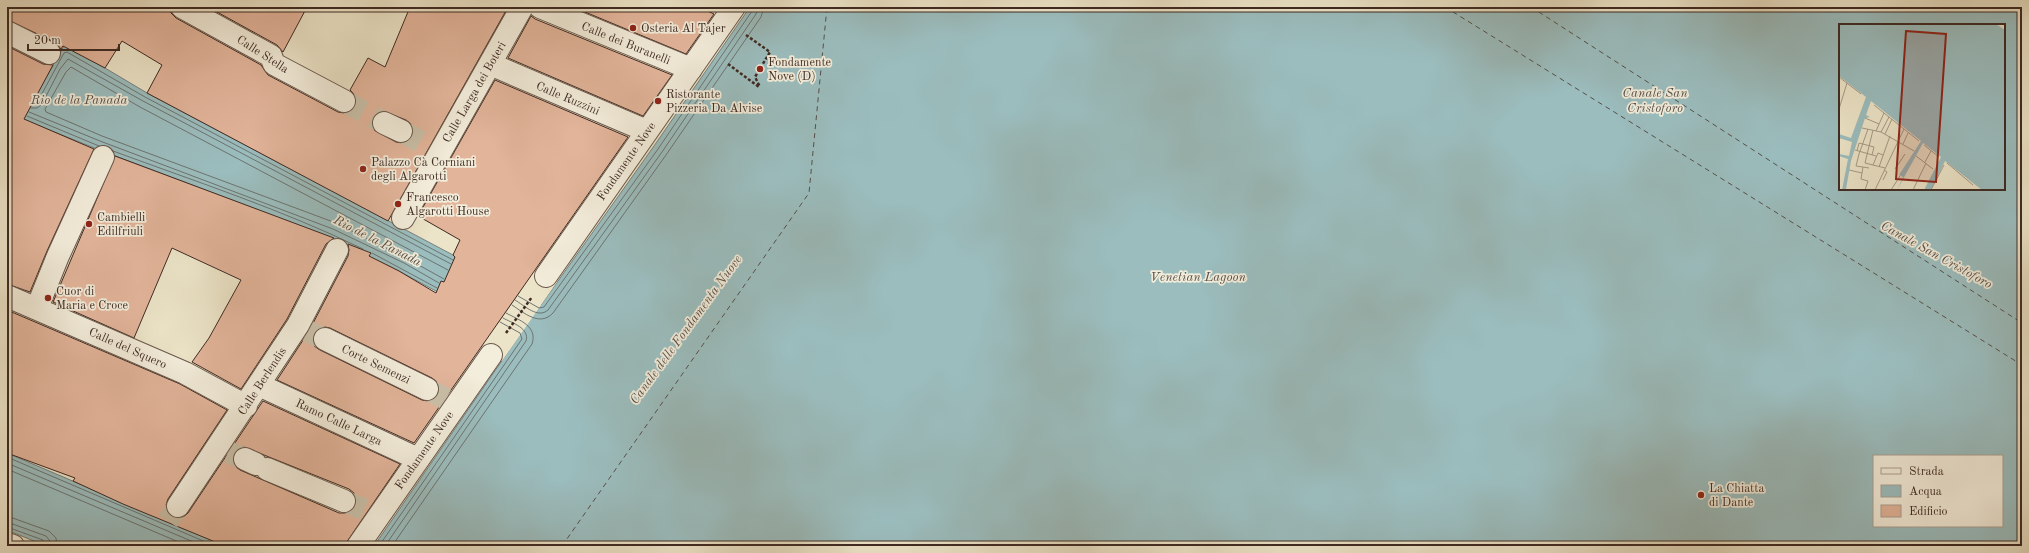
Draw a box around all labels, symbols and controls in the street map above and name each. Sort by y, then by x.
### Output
street label: Calle dei Buranelli [579,21,672,67]
marker: Osteria Al Tajer [628,23,638,33]
place label: Osteria Al Tajer [641,23,726,35]
inset map [1839,24,2005,190]
scale bar [28,26,119,52]
street label: Calle Stella [234,34,290,76]
text: 20 m [34,35,61,47]
street label: Calle Larga dei Boteri [441,40,509,145]
place label: Fondamente Nove (D) [768,57,832,83]
marker: Fondamente Nove (D) [755,64,765,74]
street label: Calle Ruzzini [534,80,601,118]
water label: Canale San Cristoforo [1622,87,1688,115]
place label: Ristorante Pizzeria Da Alvise [666,89,763,115]
water label: Rio de la Panada [30,94,127,107]
marker: Ristorante Pizzeria Da Alvise [653,96,663,106]
street label: Fondamente Nove [595,120,659,203]
place label: Palazzo Cà Corniani degli Algarotti [371,157,475,183]
marker: Palazzo Cà Corniani degli Algarotti [358,164,368,174]
place label: Francesco Algarotti House [406,192,490,218]
marker: Francesco Algarotti House [393,199,403,209]
place label: Cambielli Edilfriuli [97,212,145,238]
water label: Rio de la Panada [330,213,423,269]
marker: Cambielli Edilfriuli [84,219,94,229]
water label: Canale San Cristoforo [1878,219,1994,291]
water label: Canale delle Fondamenta Nuove [628,253,745,407]
water label: Venetian Lagoon [1150,271,1247,284]
place label: Cuor di Maria e Croce [56,286,128,312]
marker: Cuor di Maria e Croce [43,293,53,303]
street label: Calle del Squero [87,326,168,371]
street label: Corte Semenzi [339,343,412,387]
street label: Calle Berlendis [237,346,289,418]
street label: Ramo Calle Larga [293,398,384,448]
street label: Fondamente Nove [393,409,457,492]
legend [1873,455,2003,527]
text: Strada [1909,466,1944,478]
place label: La Chiatta di Dante [1709,483,1764,509]
text: Acqua [1909,486,1942,498]
marker: La Chiatta di Dante [1696,490,1706,500]
text: Edificio [1909,506,1948,518]

